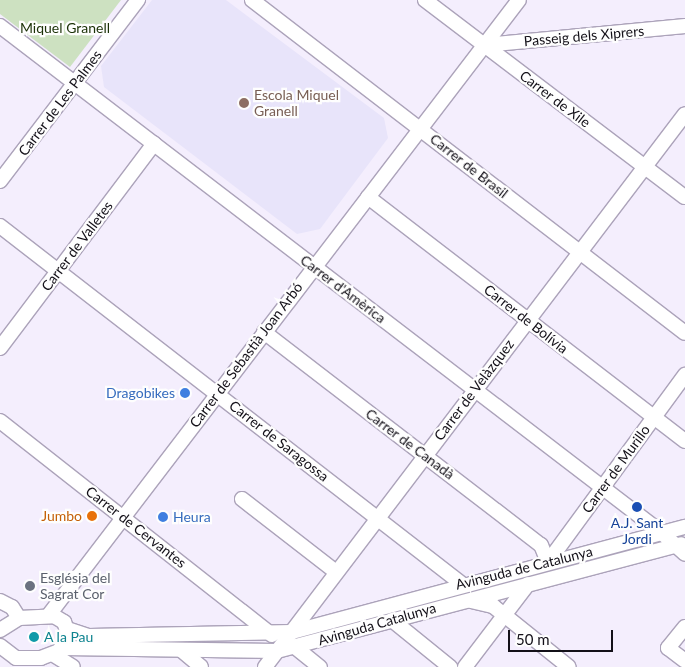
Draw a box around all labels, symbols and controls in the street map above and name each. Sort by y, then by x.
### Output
park label: Miquel Granell [20,20,110,36]
street label: Passeig dels Xiprers [523,22,645,50]
street label: Carrer de Les Palmes [15,47,105,159]
street label: Carrer de Xile [516,67,594,131]
place label: Escola Miquel Granell [254,87,339,120]
marker: Escola Miquel Granell [238,97,250,109]
street label: Carrer de Brasil [427,130,511,202]
street label: Carrer de Valletes [38,197,116,295]
street label: Carrer d'Amèrica [297,251,389,327]
street label: Carrer de Sebastià Joan Arbó [186,279,306,431]
street label: Carrer de Bolívia [481,281,571,357]
street label: Carrer de Velàzquez [430,336,518,444]
place label: Dragobikes [106,385,175,401]
marker: Dragobikes [179,387,191,399]
street label: Carrer de Saragossa [226,397,332,485]
street label: Carrer de Canadà [362,405,458,483]
street label: Carrer de Murillo [578,422,654,516]
street label: Carrer de Cervantes [82,483,190,571]
marker: A.J. Sant Jordi [631,501,643,513]
place label: Jumbo [41,508,82,524]
place label: Heura [173,509,211,525]
marker: Jumbo [86,510,98,522]
marker: Heura [157,511,169,523]
place label: A.J. Sant Jordi [611,515,663,548]
street label: Avinguda de Catalunya [454,543,594,593]
place label: Església del Sagrat Cor [40,570,110,602]
marker: Església del Sagrat Cor [24,580,36,592]
street label: Avinguda Catalunya [316,599,438,649]
scale bar [510,620,615,652]
place label: A la Pau [44,629,94,645]
text: 50 m [516,630,550,648]
marker: A la Pau [28,631,40,643]

